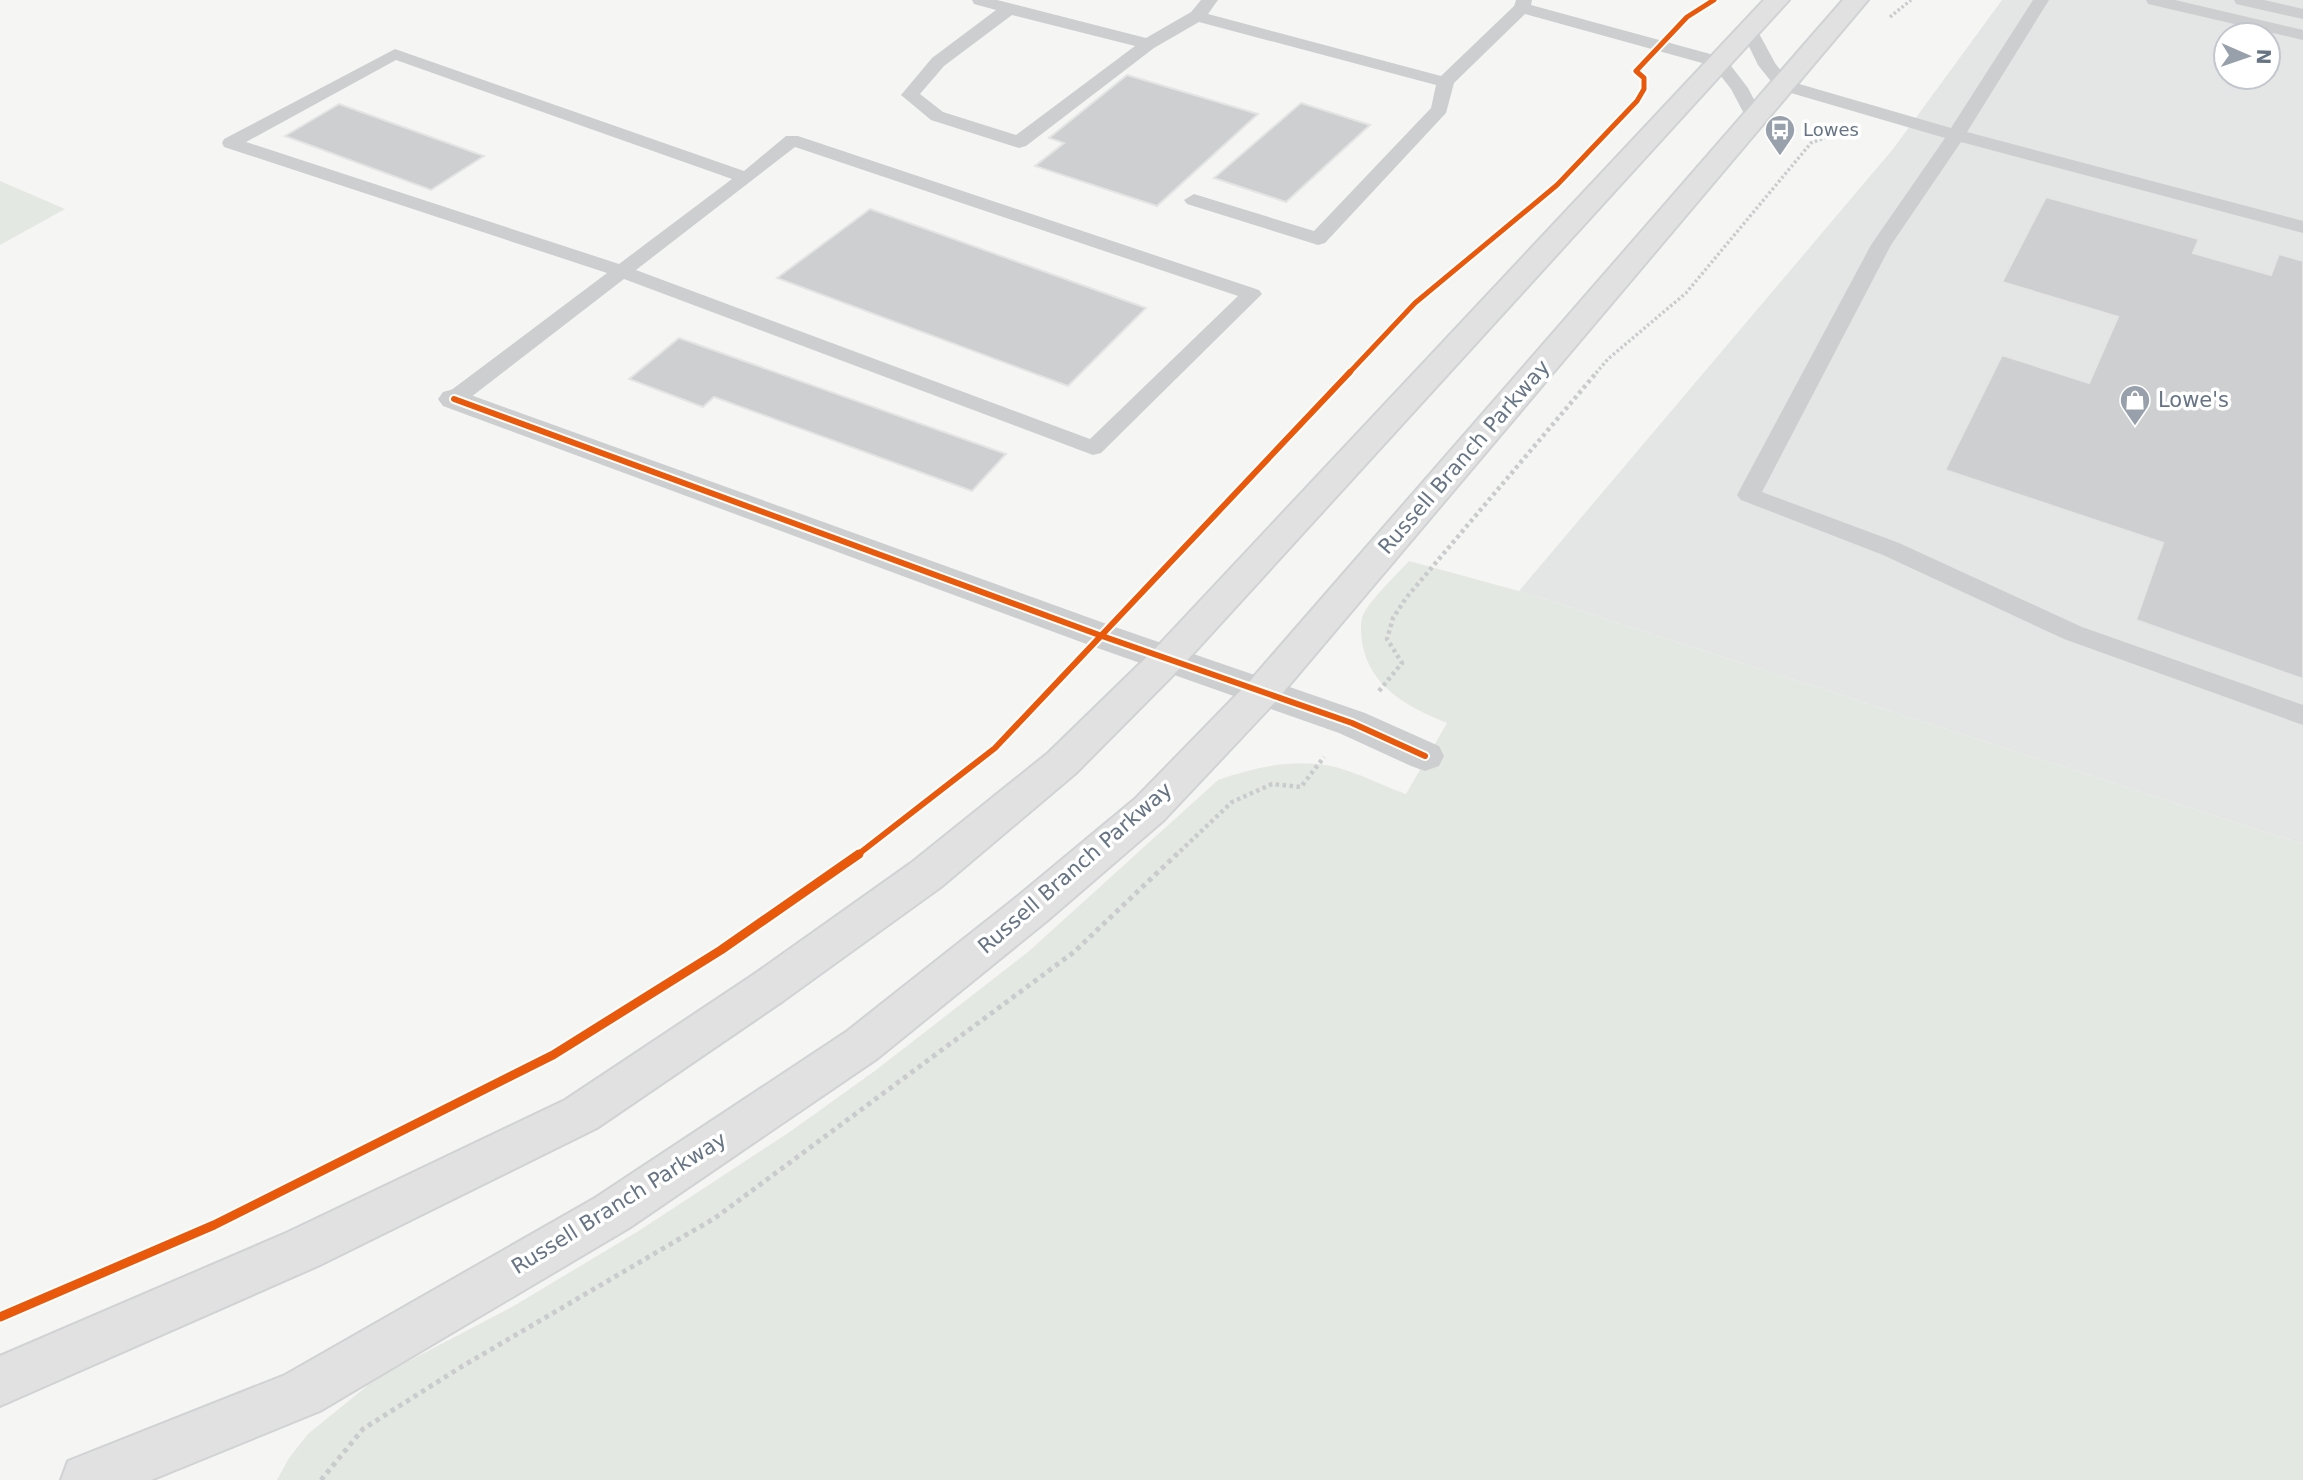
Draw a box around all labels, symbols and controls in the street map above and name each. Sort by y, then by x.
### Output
north arrow [2212,21,2282,91]
text: N [2253,48,2275,65]
bus stop icon: Lowes [1763,113,1797,157]
place label: Lowes [1803,119,1859,140]
street label: Russell Branch Parkway [1373,355,1555,559]
shop icon: Lowe's [2118,383,2152,427]
place label: Lowe's [2158,388,2229,412]
street label: Russell Branch Parkway [973,777,1177,959]
street label: Russell Branch Parkway [507,1127,731,1279]

